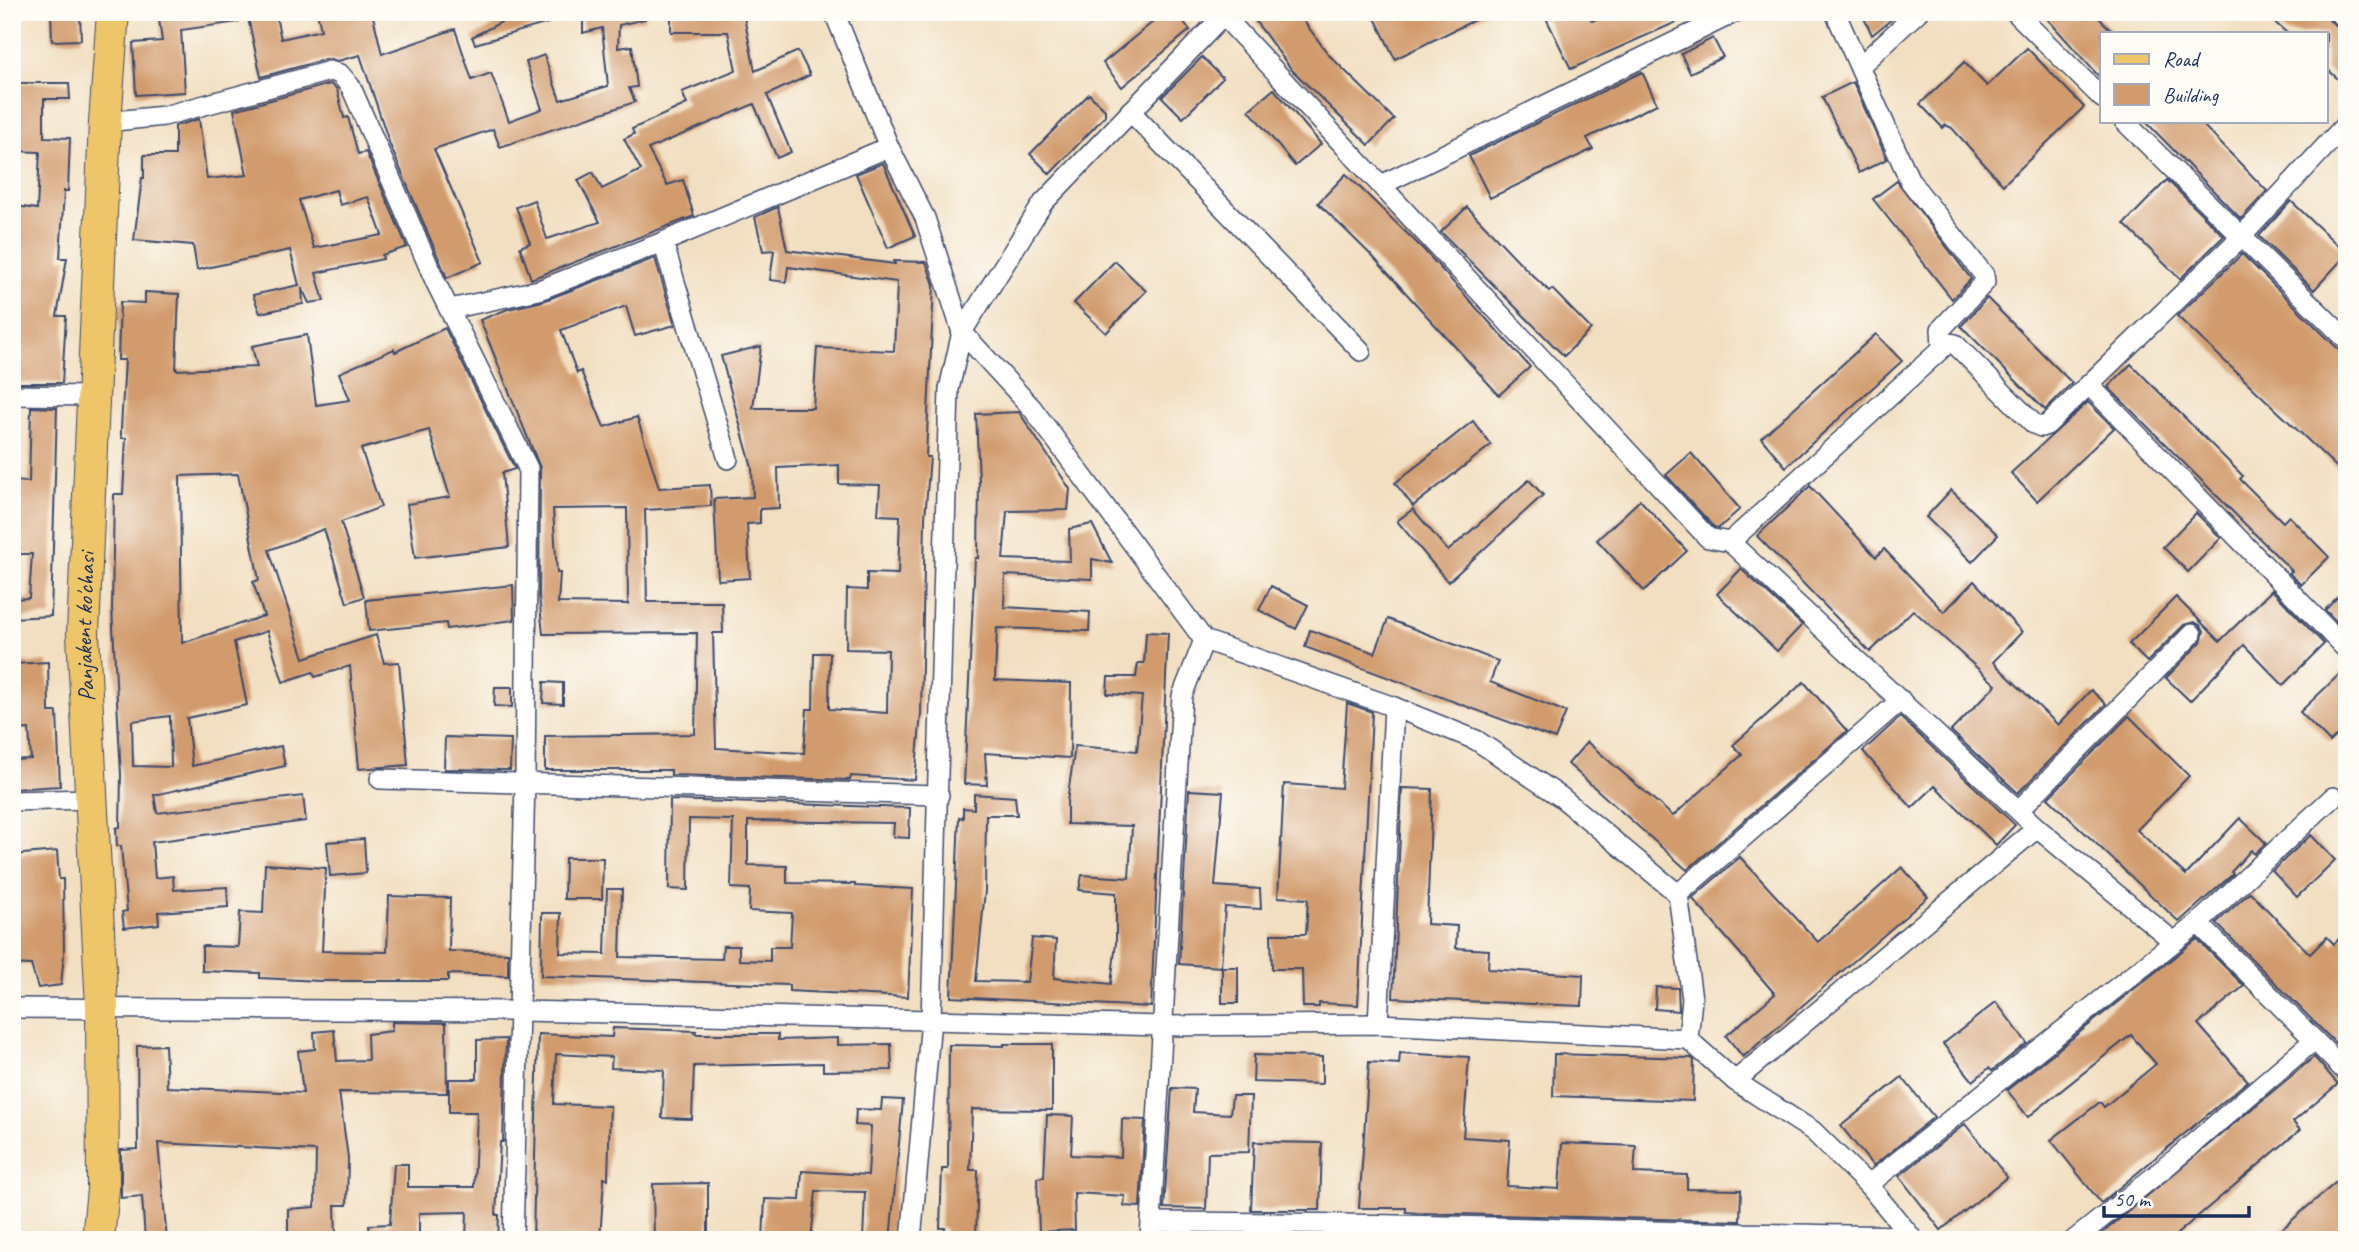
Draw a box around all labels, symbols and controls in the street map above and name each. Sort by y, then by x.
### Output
legend [2100,32,2328,122]
text: Road [2163,46,2202,72]
text: Building [2163,82,2220,108]
street label: Panjakent ko'chasi [68,549,102,702]
scale bar [2104,1175,2249,1219]
text: 50 m [2114,1186,2152,1212]

